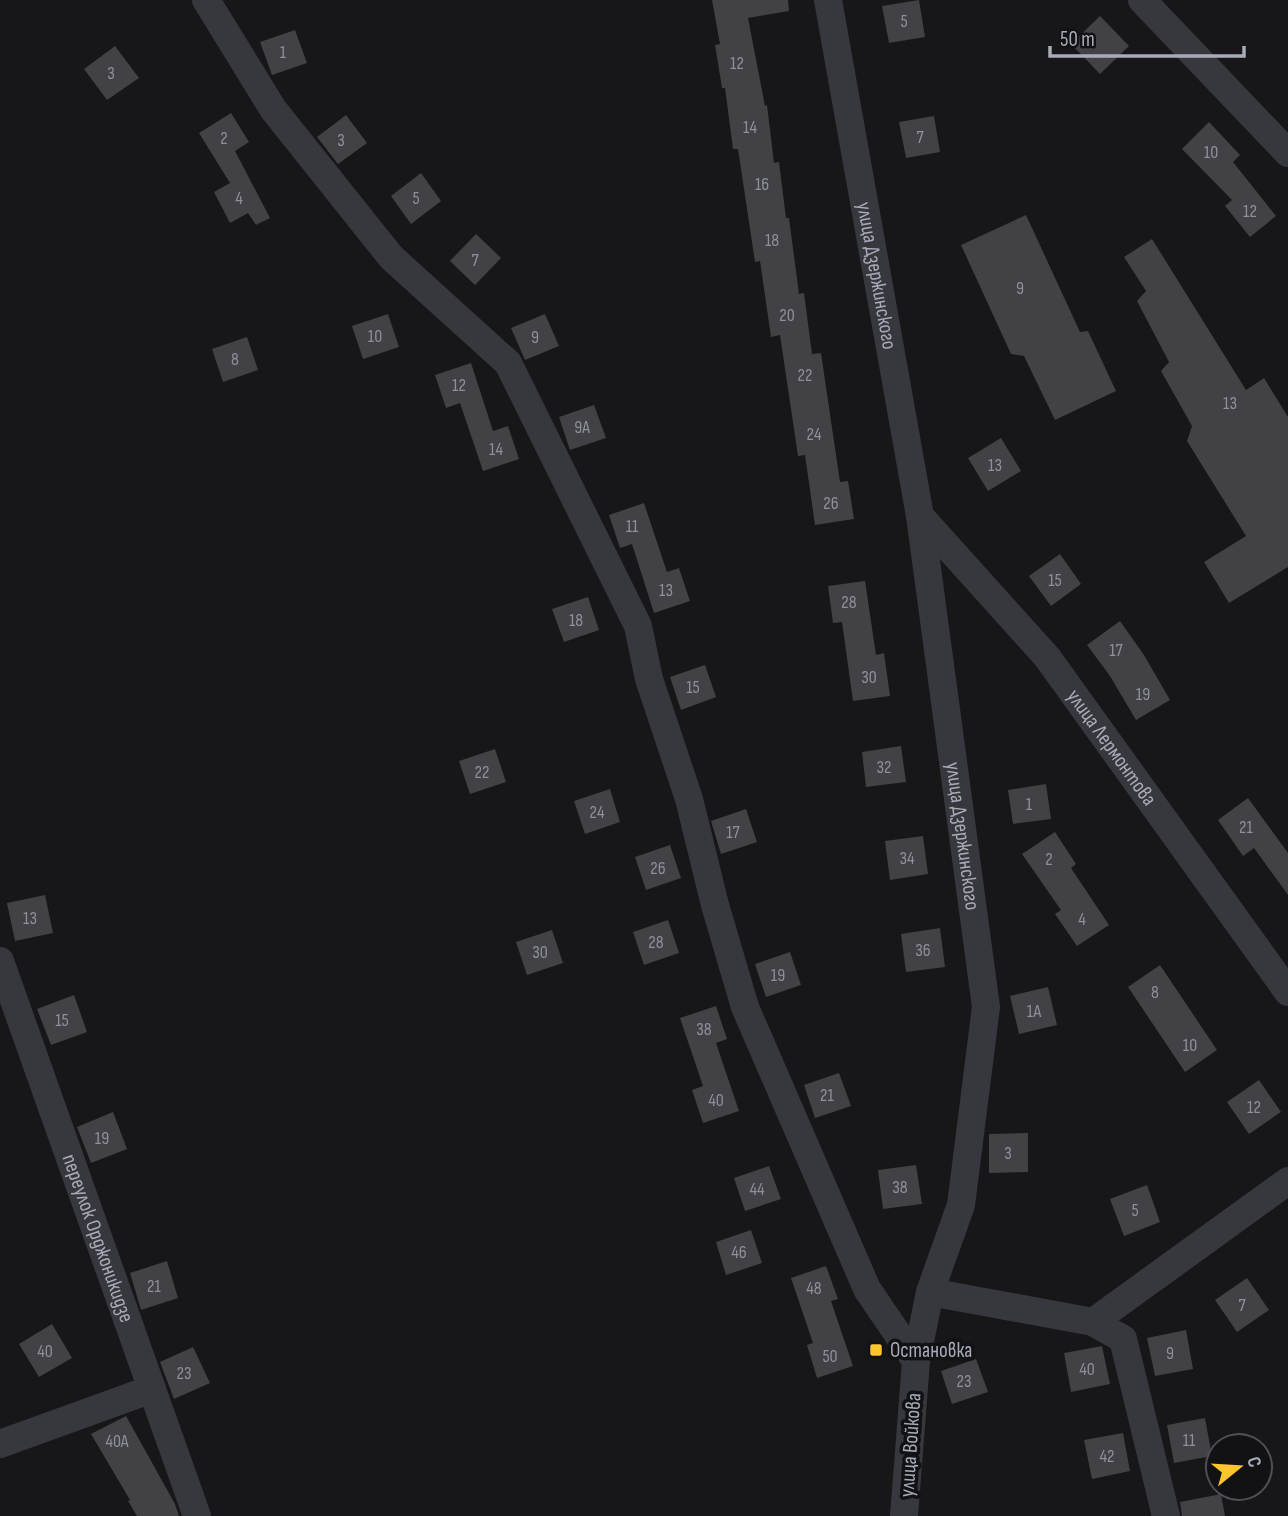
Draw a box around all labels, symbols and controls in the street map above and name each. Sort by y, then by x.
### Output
house number: 5 [900,11,908,32]
scale bar [1050,14,1244,58]
text: 50 m [1060,27,1095,52]
house number: 1 [280,42,287,63]
house number: 12 [730,53,744,74]
house number: 3 [107,63,115,84]
house number: 14 [743,117,757,138]
house number: 7 [916,127,924,148]
house number: 2 [220,128,228,149]
house number: 3 [337,130,345,151]
house number: 10 [1204,142,1218,163]
house number: 16 [755,174,769,195]
house number: 4 [235,188,243,209]
house number: 5 [412,188,420,209]
street label: улица Дзержинского [851,200,902,351]
house number: 12 [1243,201,1257,222]
house number: 18 [765,230,779,251]
house number: 7 [471,250,479,271]
house number: 9 [1016,278,1024,299]
house number: 20 [779,305,795,326]
house number: 10 [368,326,382,347]
house number: 9 [531,327,539,348]
house number: 8 [231,349,239,370]
house number: 22 [798,365,812,386]
house number: 12 [452,375,466,396]
house number: 13 [1223,393,1237,414]
house number: 9А [574,417,590,438]
house number: 24 [807,424,822,445]
house number: 14 [489,439,503,460]
house number: 13 [988,455,1002,476]
house number: 26 [823,493,839,514]
house number: 11 [626,516,639,537]
house number: 15 [1048,570,1062,591]
house number: 13 [659,580,673,601]
house number: 28 [841,592,857,613]
house number: 18 [569,610,583,631]
house number: 17 [1109,640,1124,661]
house number: 30 [861,667,877,688]
house number: 15 [686,677,700,698]
street label: улица Лермонтова [1061,684,1162,811]
house number: 19 [1136,684,1150,705]
house number: 32 [877,757,891,778]
street label: улица Дзержинского [940,760,985,912]
house number: 22 [475,762,489,783]
house number: 1 [1026,794,1033,815]
house number: 24 [590,802,605,823]
house number: 21 [1239,817,1254,838]
house number: 17 [726,822,741,843]
house number: 34 [899,848,915,869]
house number: 2 [1045,849,1053,870]
house number: 26 [650,858,666,879]
house number: 13 [23,908,37,929]
house number: 4 [1078,909,1086,930]
house number: 28 [648,932,664,953]
house number: 36 [915,940,931,961]
house number: 30 [532,942,548,963]
house number: 19 [771,965,785,986]
house number: 8 [1151,982,1159,1003]
house number: 1А [1027,1001,1041,1022]
house number: 15 [55,1010,69,1031]
house number: 38 [696,1019,712,1040]
house number: 10 [1183,1035,1197,1056]
house number: 21 [820,1085,835,1106]
house number: 40 [708,1090,724,1111]
house number: 12 [1247,1097,1261,1118]
house number: 19 [95,1128,109,1149]
house number: 3 [1004,1143,1012,1164]
street label: переулок Орджоникидзе [57,1151,139,1326]
house number: 38 [892,1177,908,1198]
house number: 44 [749,1179,765,1200]
house number: 5 [1131,1200,1139,1221]
house number: 46 [731,1242,747,1263]
house number: 21 [147,1276,162,1297]
house number: 48 [806,1278,822,1299]
house number: 7 [1238,1295,1246,1316]
place label: Остановка [890,1338,972,1363]
house number: 40 [37,1341,53,1362]
marker: Остановка [868,1342,884,1358]
house number: 9 [1166,1343,1174,1364]
house number: 50 [822,1346,838,1367]
house number: 40 [1079,1359,1095,1380]
house number: 23 [177,1363,192,1384]
house number: 23 [957,1371,972,1392]
street label: улица Войкова [894,1392,927,1498]
house number: 11 [1183,1430,1196,1451]
house number: 40А [105,1431,129,1452]
north arrow [1204,1432,1274,1502]
house number: 42 [1099,1446,1115,1467]
text: С [1241,1454,1266,1471]

